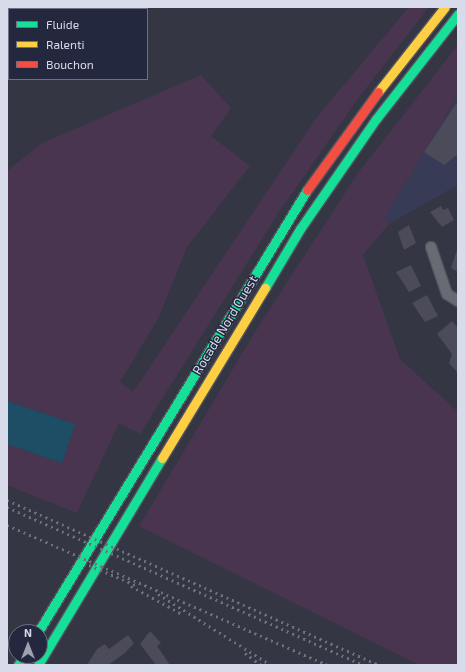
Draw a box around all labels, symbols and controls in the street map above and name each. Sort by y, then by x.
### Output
legend [8,8,148,80]
text: Fluide [46,17,79,31]
text: Ralenti [46,37,85,51]
text: Bouchon [46,57,94,71]
street label: Rocade Nord Ouest [189,273,261,377]
north arrow [8,624,48,664]
text: N [24,626,32,639]

